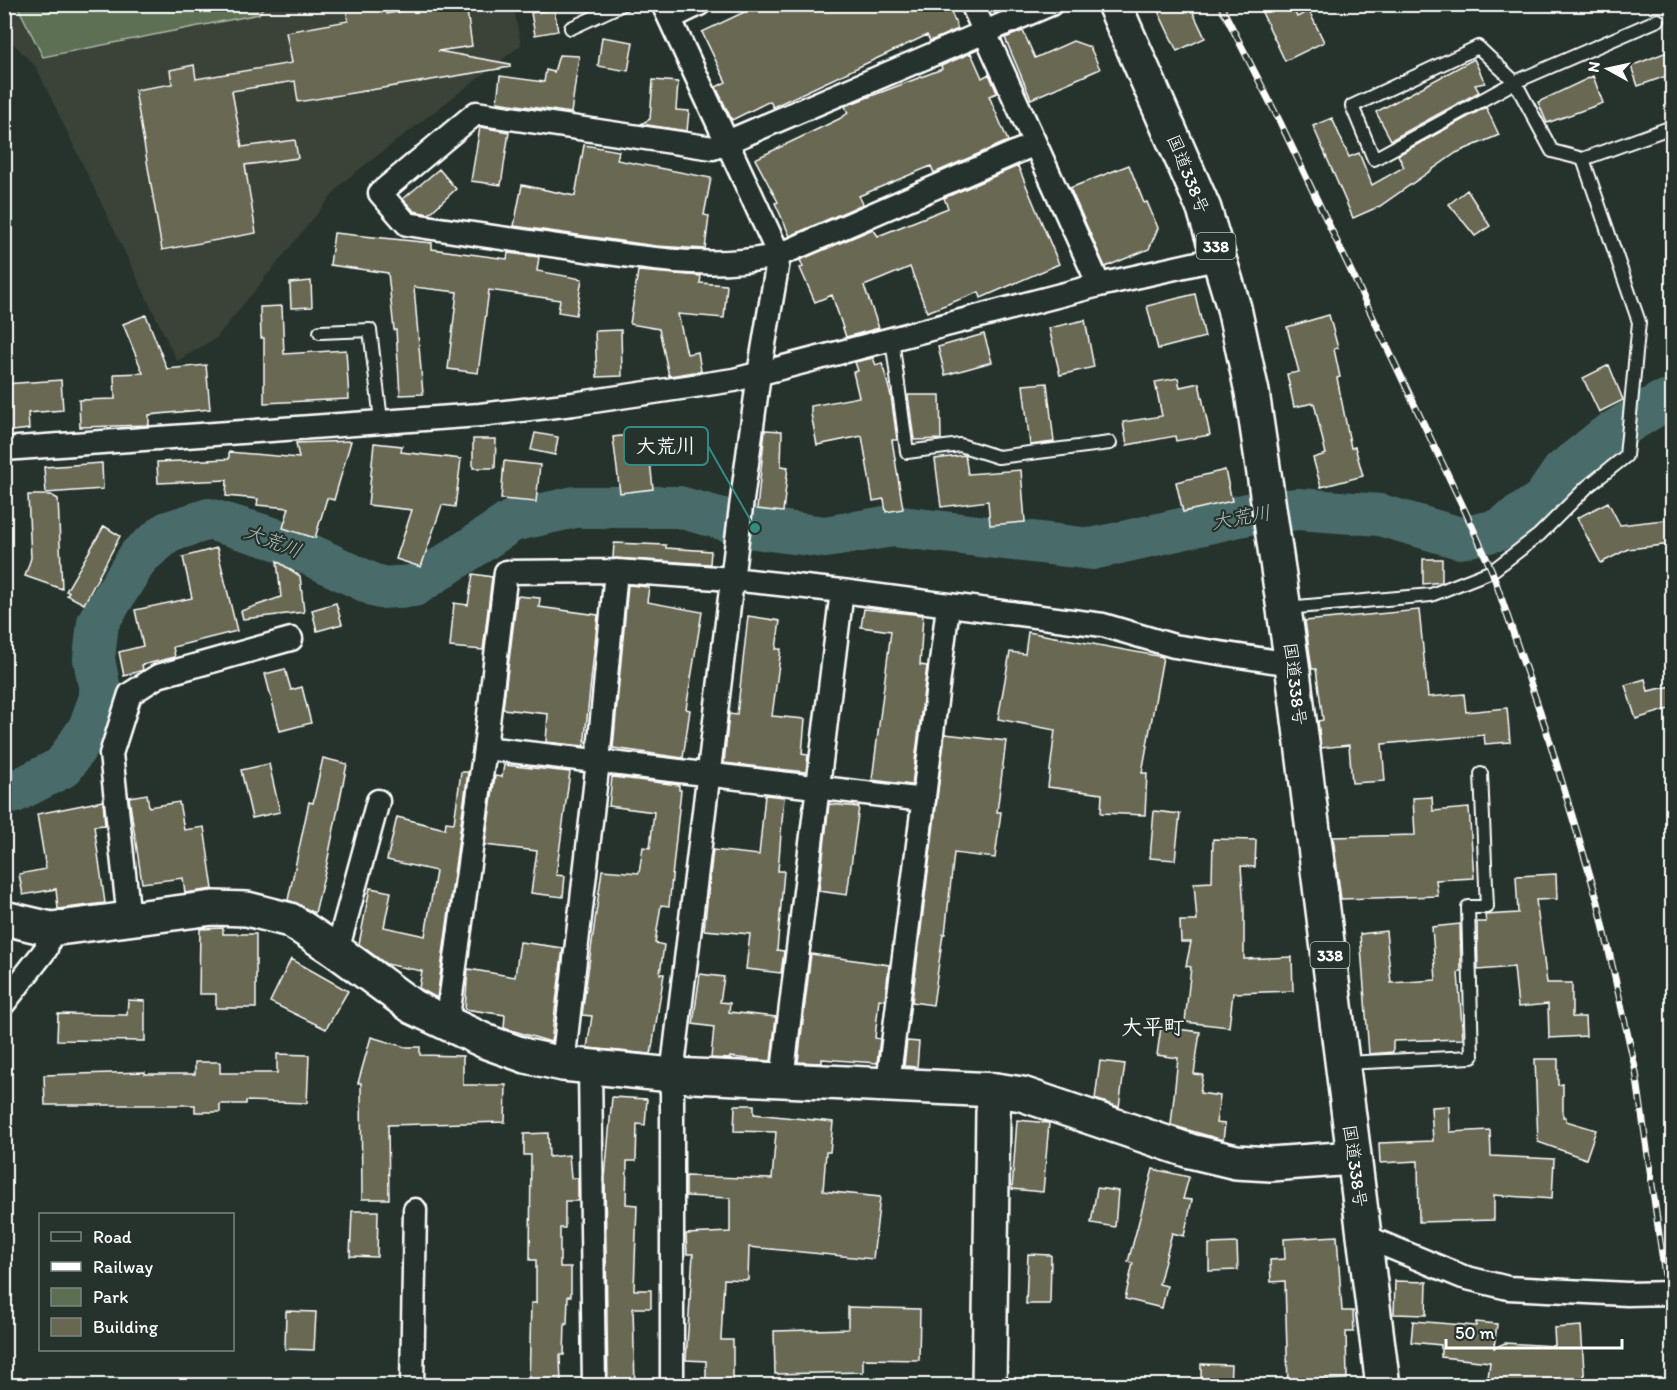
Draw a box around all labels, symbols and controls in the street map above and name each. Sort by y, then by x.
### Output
north arrow [1578,39,1638,99]
text: N [1583,60,1604,74]
street label: 国道338号 [1162,131,1214,217]
road number: 338 [1196,233,1236,259]
callout: 大荒川 [624,427,708,465]
text: 大荒川 [636,434,696,458]
water label: 大荒川 [1209,500,1273,534]
water label: 大荒川 [241,519,305,563]
street label: 国道338号 [1279,641,1311,727]
road number: 338 [1310,942,1350,968]
district label: 大平町 [1122,1014,1185,1039]
street label: 国道338号 [1338,1123,1372,1209]
legend [39,1213,234,1351]
text: Road [93,1226,132,1248]
text: Railway [93,1256,154,1278]
text: Park [93,1286,128,1308]
scale bar [1446,1312,1622,1350]
text: Building [93,1316,159,1338]
text: 50 m [1455,1322,1495,1344]

